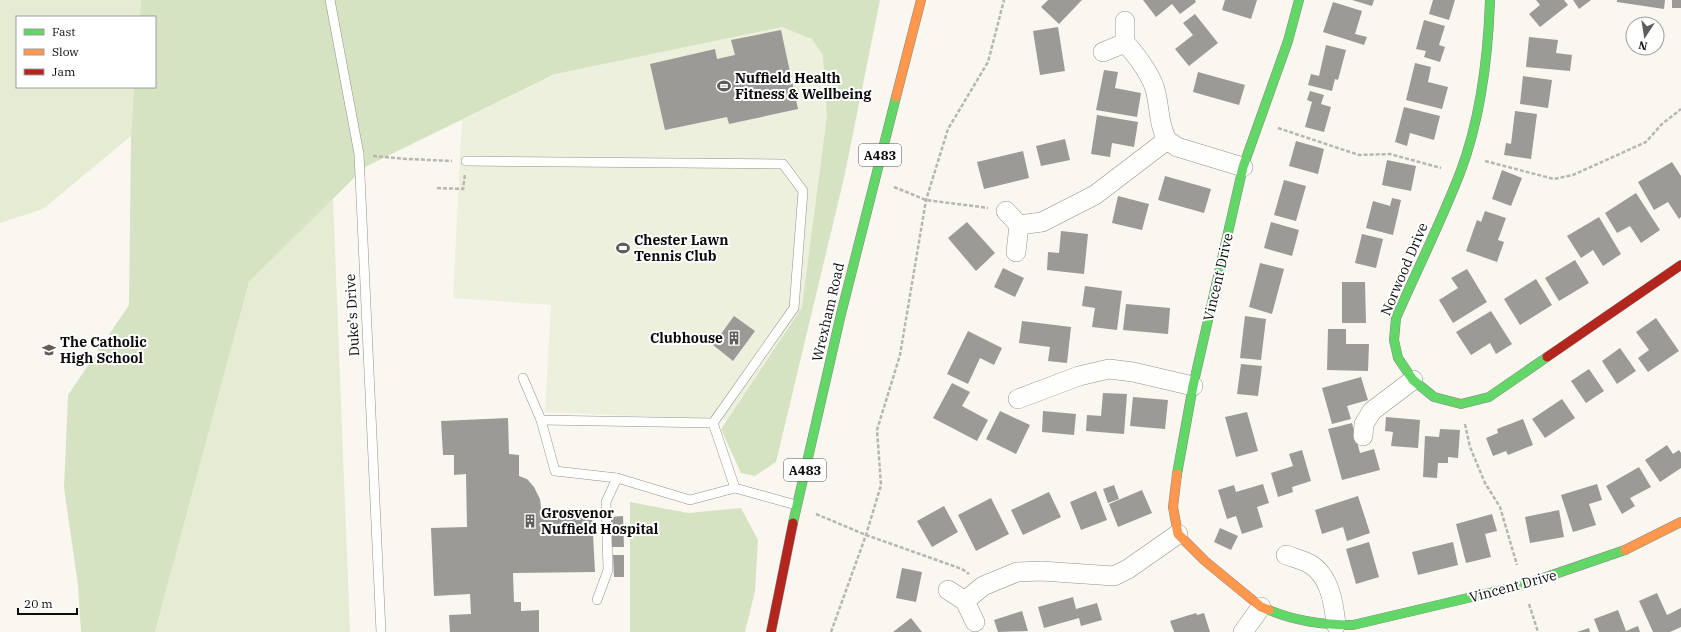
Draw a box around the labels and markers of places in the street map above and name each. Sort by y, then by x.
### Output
place label: Nuffield Health Fitness & Wellbeing [735,69,872,103]
sports icon: Nuffield Health Fitness & Wellbeing [716,78,732,94]
place label: Chester Lawn Tennis Club [634,231,729,265]
sports icon: Chester Lawn Tennis Club [615,240,631,256]
place label: Clubhouse [650,329,723,347]
building icon: Clubhouse [726,330,742,346]
place label: The Catholic High School [60,333,147,367]
school or university icon: The Catholic High School [41,342,57,358]
place label: Grosvenor Nuffield Hospital [541,504,659,538]
building icon: Grosvenor Nuffield Hospital [522,513,538,529]

